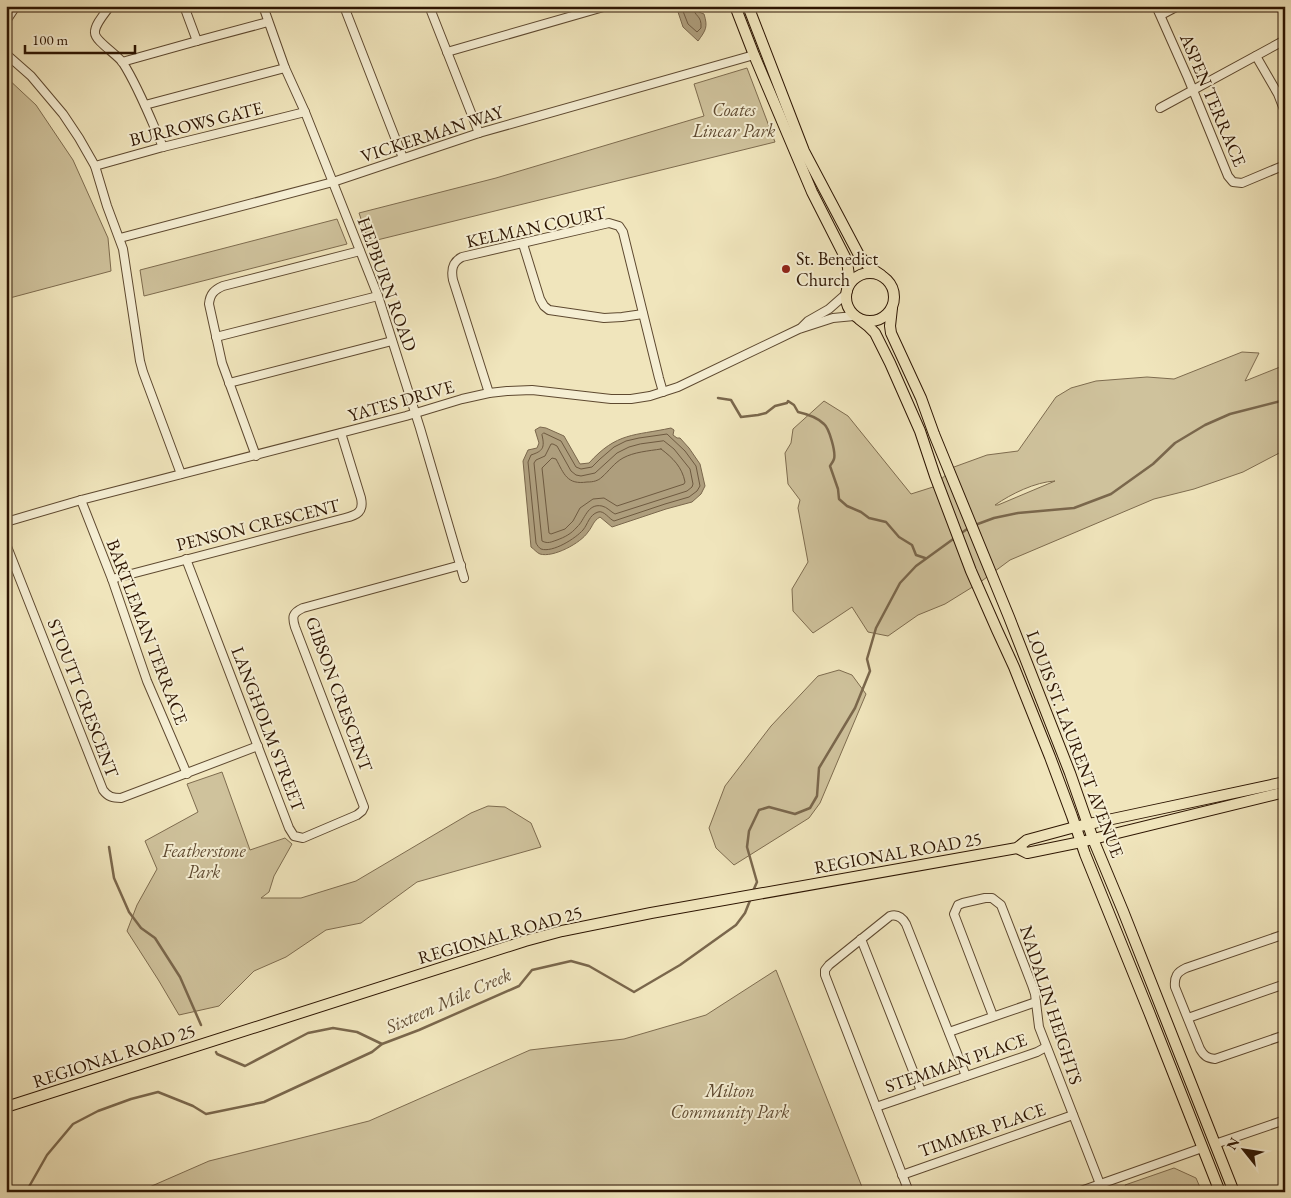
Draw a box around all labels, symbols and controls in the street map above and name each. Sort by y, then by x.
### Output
scale bar [25,22,135,54]
street label: ASPEN TERRACE [1175,29,1252,170]
text: 100 m [32,30,69,49]
street label: BURROWS GATE [127,96,265,151]
park label: Coates Linear Park [692,98,775,142]
street label: VICKERMAN WAY [358,99,507,167]
street label: KELMAN COURT [464,200,609,253]
street label: HEPBURN ROAD [353,214,422,354]
place label: St. Benedict Church [796,247,879,291]
marker: St. Benedict Church [780,263,792,275]
street label: YATES DRIVE [345,374,457,427]
street label: PENSON CRESCENT [174,493,343,556]
street label: BARTLEMAN TERRACE [101,536,193,728]
street label: GIBSON CRESCENT [301,613,378,775]
street label: STOUTT CRESCENT [43,615,125,781]
street label: LOUIS ST. LAURENT AVENUE [1021,627,1129,861]
street label: LANGHOLM STREET [226,643,311,815]
street label: REGIONAL ROAD 25 [812,826,983,879]
park label: Featherstone Park [161,839,247,883]
street label: REGIONAL ROAD 25 [415,900,585,969]
street label: NADALIN HEIGHTS [1015,923,1088,1087]
water label: Sixteen Mile Creek [381,961,515,1040]
street label: REGIONAL ROAD 25 [30,1018,198,1093]
street label: STEMMAN PLACE [882,1027,1030,1098]
park label: Milton Community Park [671,1079,789,1124]
street label: TIMMER PLACE [915,1097,1048,1162]
north arrow [1218,1126,1268,1176]
text: N [1222,1134,1244,1153]

